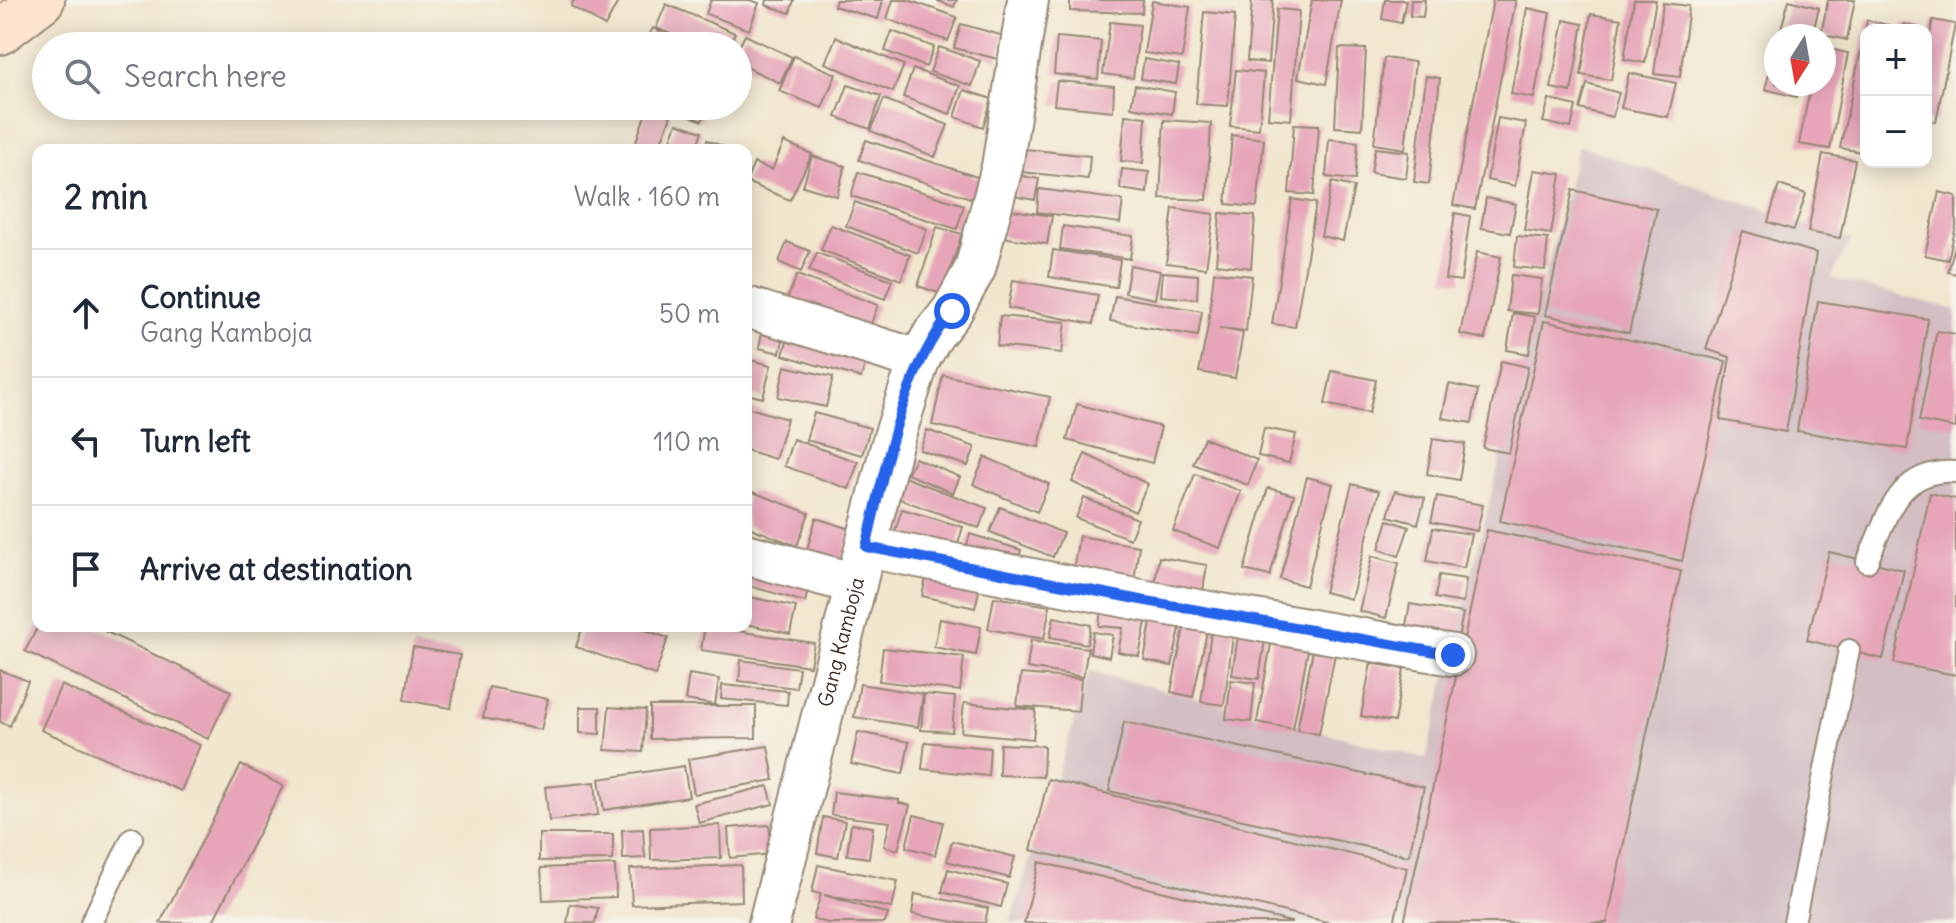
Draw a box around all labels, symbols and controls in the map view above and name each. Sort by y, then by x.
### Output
north arrow [1764,24,1836,96]
map controls [1860,24,1932,168]
button: + [1860,24,1932,96]
search box [32,32,752,120]
icon: search [60,54,104,98]
text: Search here [124,57,287,95]
button: − [1860,96,1932,168]
text: 2 min [64,175,148,218]
text: Walk · 160 m [574,180,720,213]
text: Continue [140,278,261,316]
icon: ahead [64,291,108,335]
route start [934,293,970,329]
text: 50 m [659,297,720,330]
text: Gang Kamboja [140,316,313,349]
icon: left [64,419,108,463]
text: Turn left [140,422,251,460]
text: 110 m [653,425,720,458]
icon: arrive [64,547,108,591]
text: Arrive at destination [140,550,412,588]
street label: Gang Kamboja [812,575,869,709]
route end [1435,637,1471,673]

